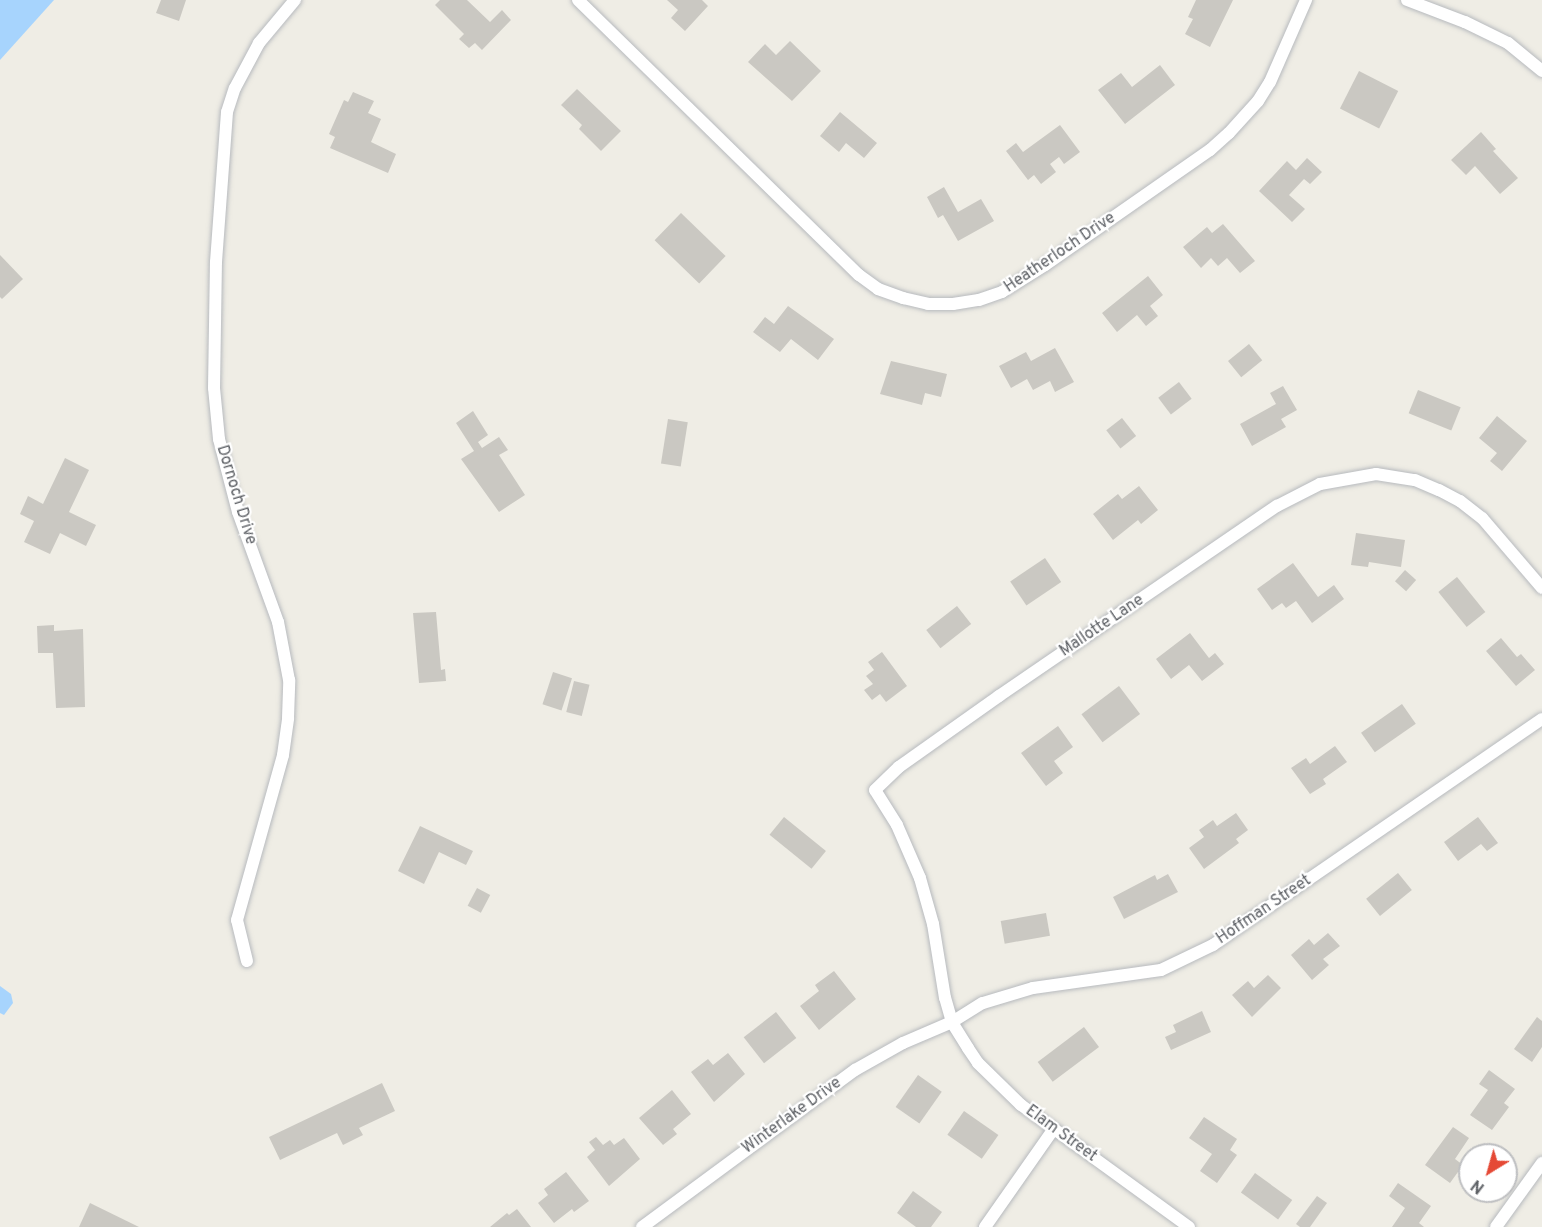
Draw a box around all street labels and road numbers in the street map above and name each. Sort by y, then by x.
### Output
street label: Heatherloch Drive [1001,209,1119,297]
street label: Dornoch Drive [212,443,260,547]
street label: Mallotte Lane [1056,591,1148,661]
street label: Hoffman Street [1213,871,1315,949]
street label: Winterlake Drive [739,1074,845,1158]
street label: Elam Street [1021,1102,1101,1166]

